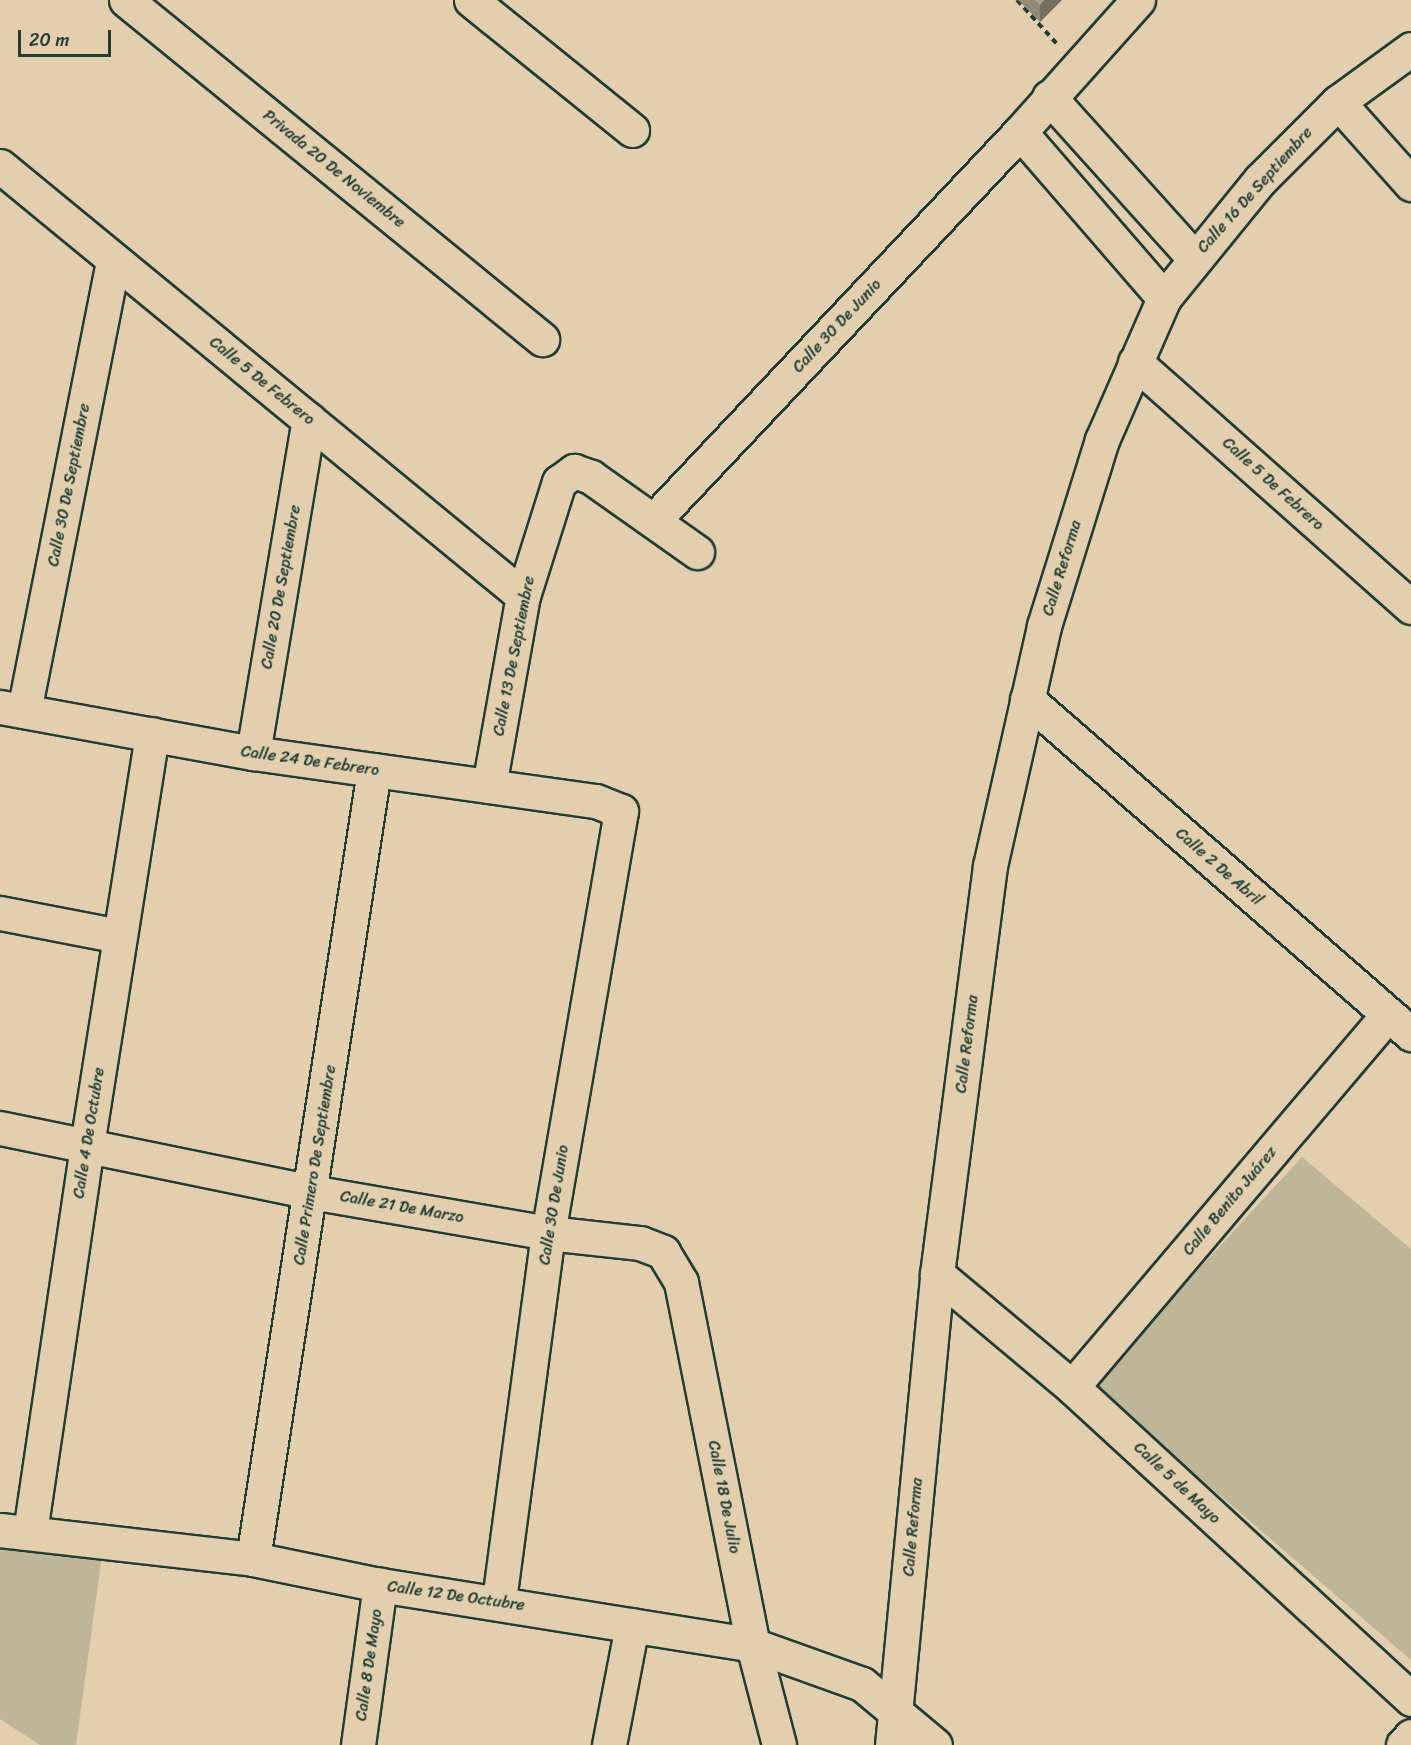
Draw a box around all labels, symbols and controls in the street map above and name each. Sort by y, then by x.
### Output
scale bar [21,18,114,56]
text: 20 m [29,24,69,56]
street label: Privada 20 De Noviembre [259,106,409,232]
street label: Calle 16 De Septiembre [1193,123,1317,257]
street label: Calle 30 De Junio [789,275,885,377]
street label: Calle 5 De Febrero [205,333,319,429]
street label: Calle 30 De Septiembre [44,402,94,568]
street label: Calle 5 De Febrero [1218,433,1328,535]
street label: Calle 20 De Septiembre [257,503,305,671]
street label: Calle Reforma [1038,518,1086,618]
street label: Calle 13 De Septiembre [489,574,539,738]
street label: Calle 24 De Febrero [239,742,381,780]
street label: Calle 2 De Abril [1171,824,1267,910]
street label: Calle Reforma [951,993,983,1095]
street label: Calle Primero De Septiembre [290,1063,340,1267]
street label: Calle 4 De Octubre [69,1066,109,1200]
street label: Calle 30 De Junio [535,1143,573,1267]
street label: Calle Benito Juárez [1179,1143,1281,1259]
street label: Calle 21 De Marzo [339,1187,465,1227]
street label: Calle 5 de Mayo [1130,1438,1224,1528]
street label: Calle 18 De Julio [704,1439,744,1555]
street label: Calle Reforma [899,1477,927,1577]
street label: Calle 12 De Octubre [386,1577,526,1615]
street label: Calle 8 De Mayo [352,1608,386,1722]

